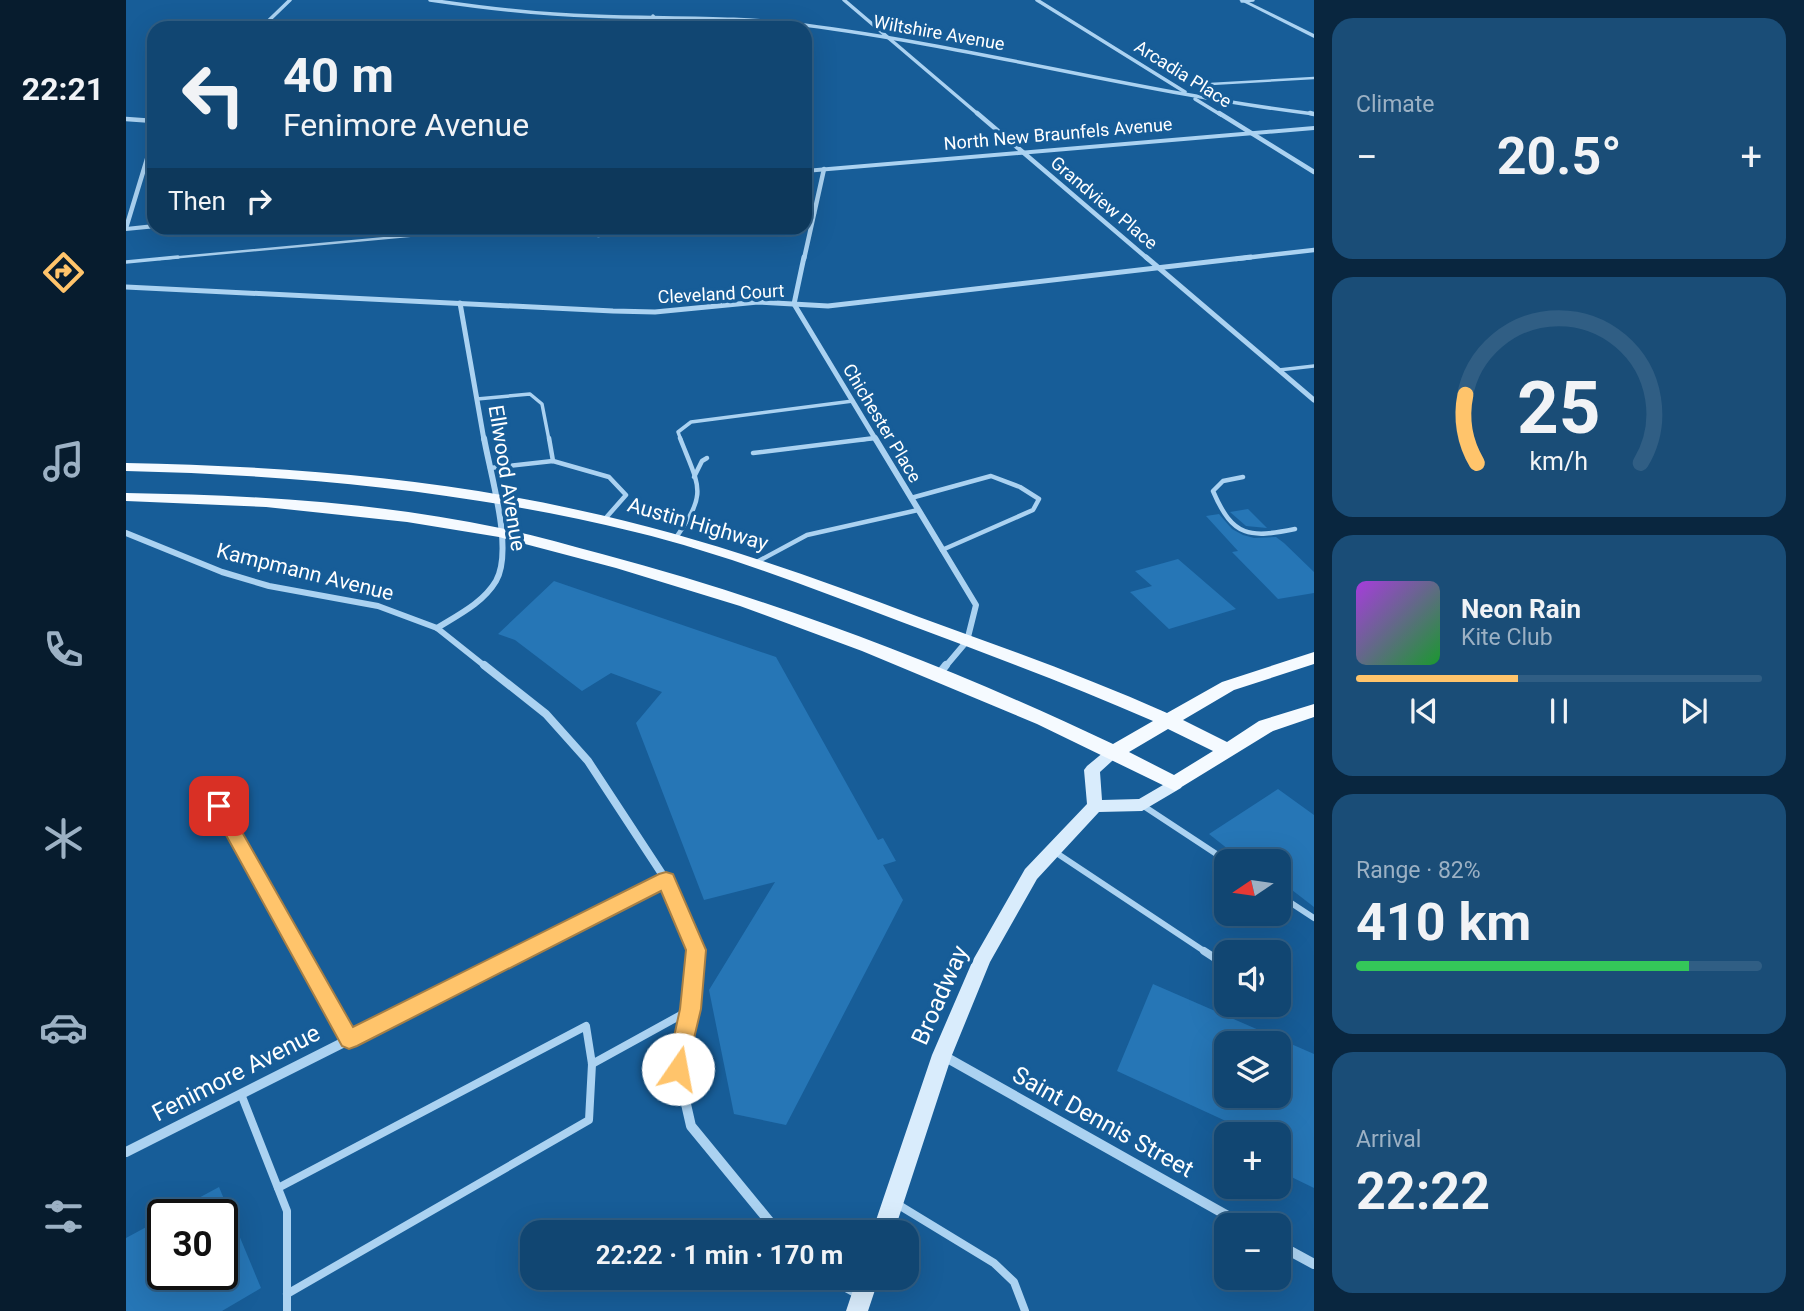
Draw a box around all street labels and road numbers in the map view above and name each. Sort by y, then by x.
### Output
street label: Wiltshire Avenue [872,11,1006,54]
street label: Arcadia Place [1131,35,1236,112]
street label: North New Braunfels Avenue [943,113,1173,154]
street label: Grandview Place [1047,152,1162,253]
street label: Cleveland Court [657,280,785,307]
street label: Chichester Place [839,360,926,486]
street label: Ellwood Avenue [484,403,530,553]
street label: Austin Highway [625,492,771,556]
street label: Kampmann Avenue [214,538,396,606]
street label: Broadway [906,941,974,1049]
street label: Fenimore Avenue [147,1019,325,1127]
street label: Saint Dennis Street [1008,1061,1199,1183]

